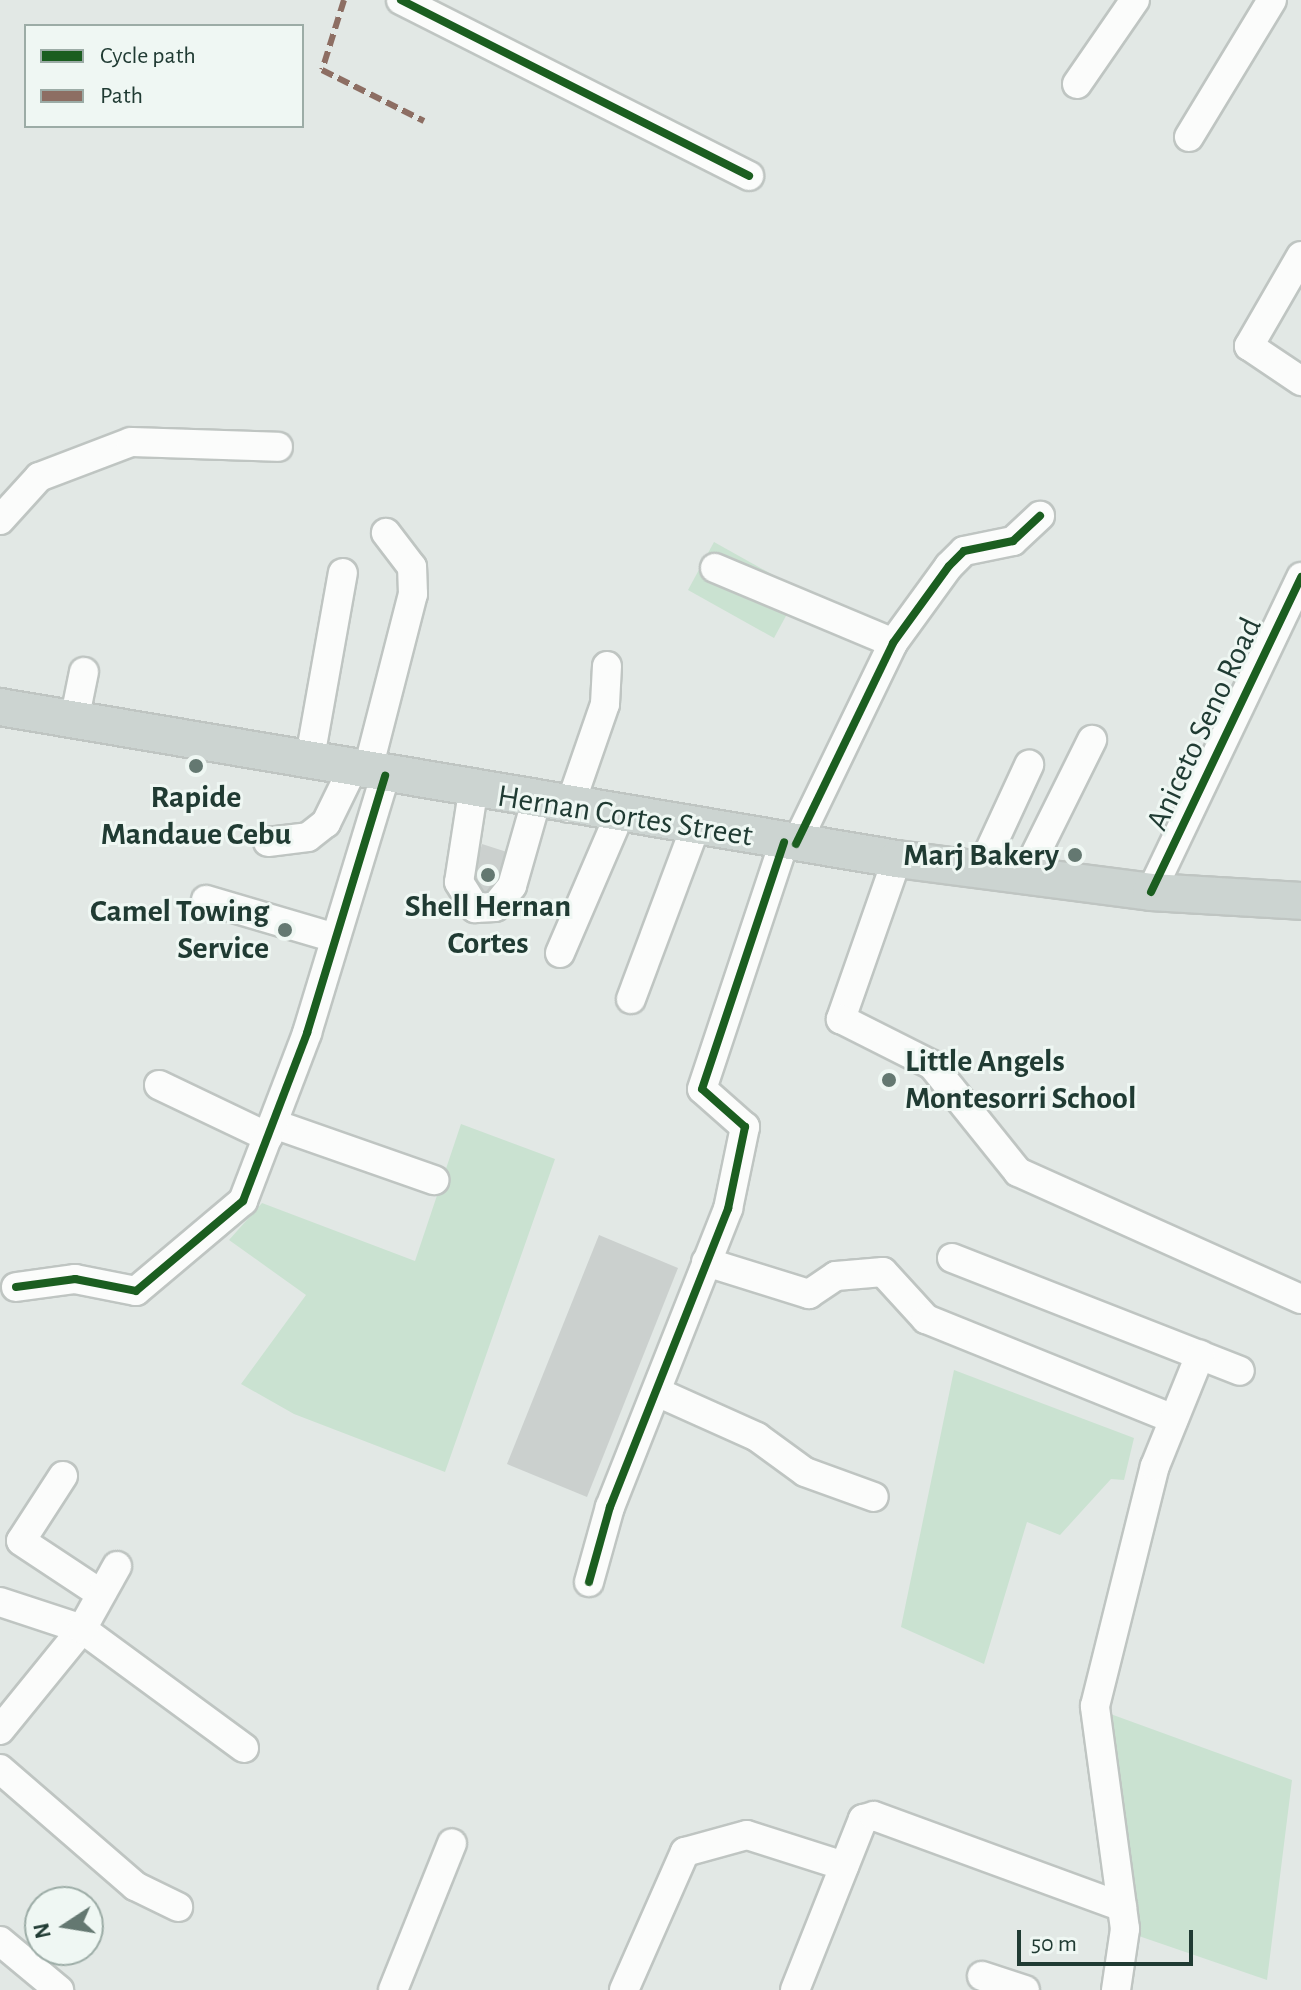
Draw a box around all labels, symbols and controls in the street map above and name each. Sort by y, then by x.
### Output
legend [24,24,304,128]
text: Cycle path [100,44,196,68]
text: Path [100,84,143,108]
street label: Aniceto Seno Road [1138,611,1270,837]
marker: Rapide Mandaue Cebu [187,757,205,775]
street label: Hernan Cortes Street [495,777,755,855]
place label: Rapide Mandaue Cebu [101,779,291,854]
place label: Marj Bakery [903,836,1059,874]
marker: Marj Bakery [1066,846,1084,864]
marker: Shell Hernan Cortes [479,866,497,884]
place label: Shell Hernan Cortes [405,888,571,963]
place label: Camel Towing Service [90,893,269,968]
marker: Camel Towing Service [276,921,294,939]
place label: Little Angels Montesorri School [905,1043,1136,1118]
marker: Little Angels Montesorri School [880,1071,898,1089]
north arrow [24,1886,104,1966]
scale bar [1021,1914,1197,1964]
text: N [30,1921,55,1940]
text: 50 m [1031,1932,1077,1956]

